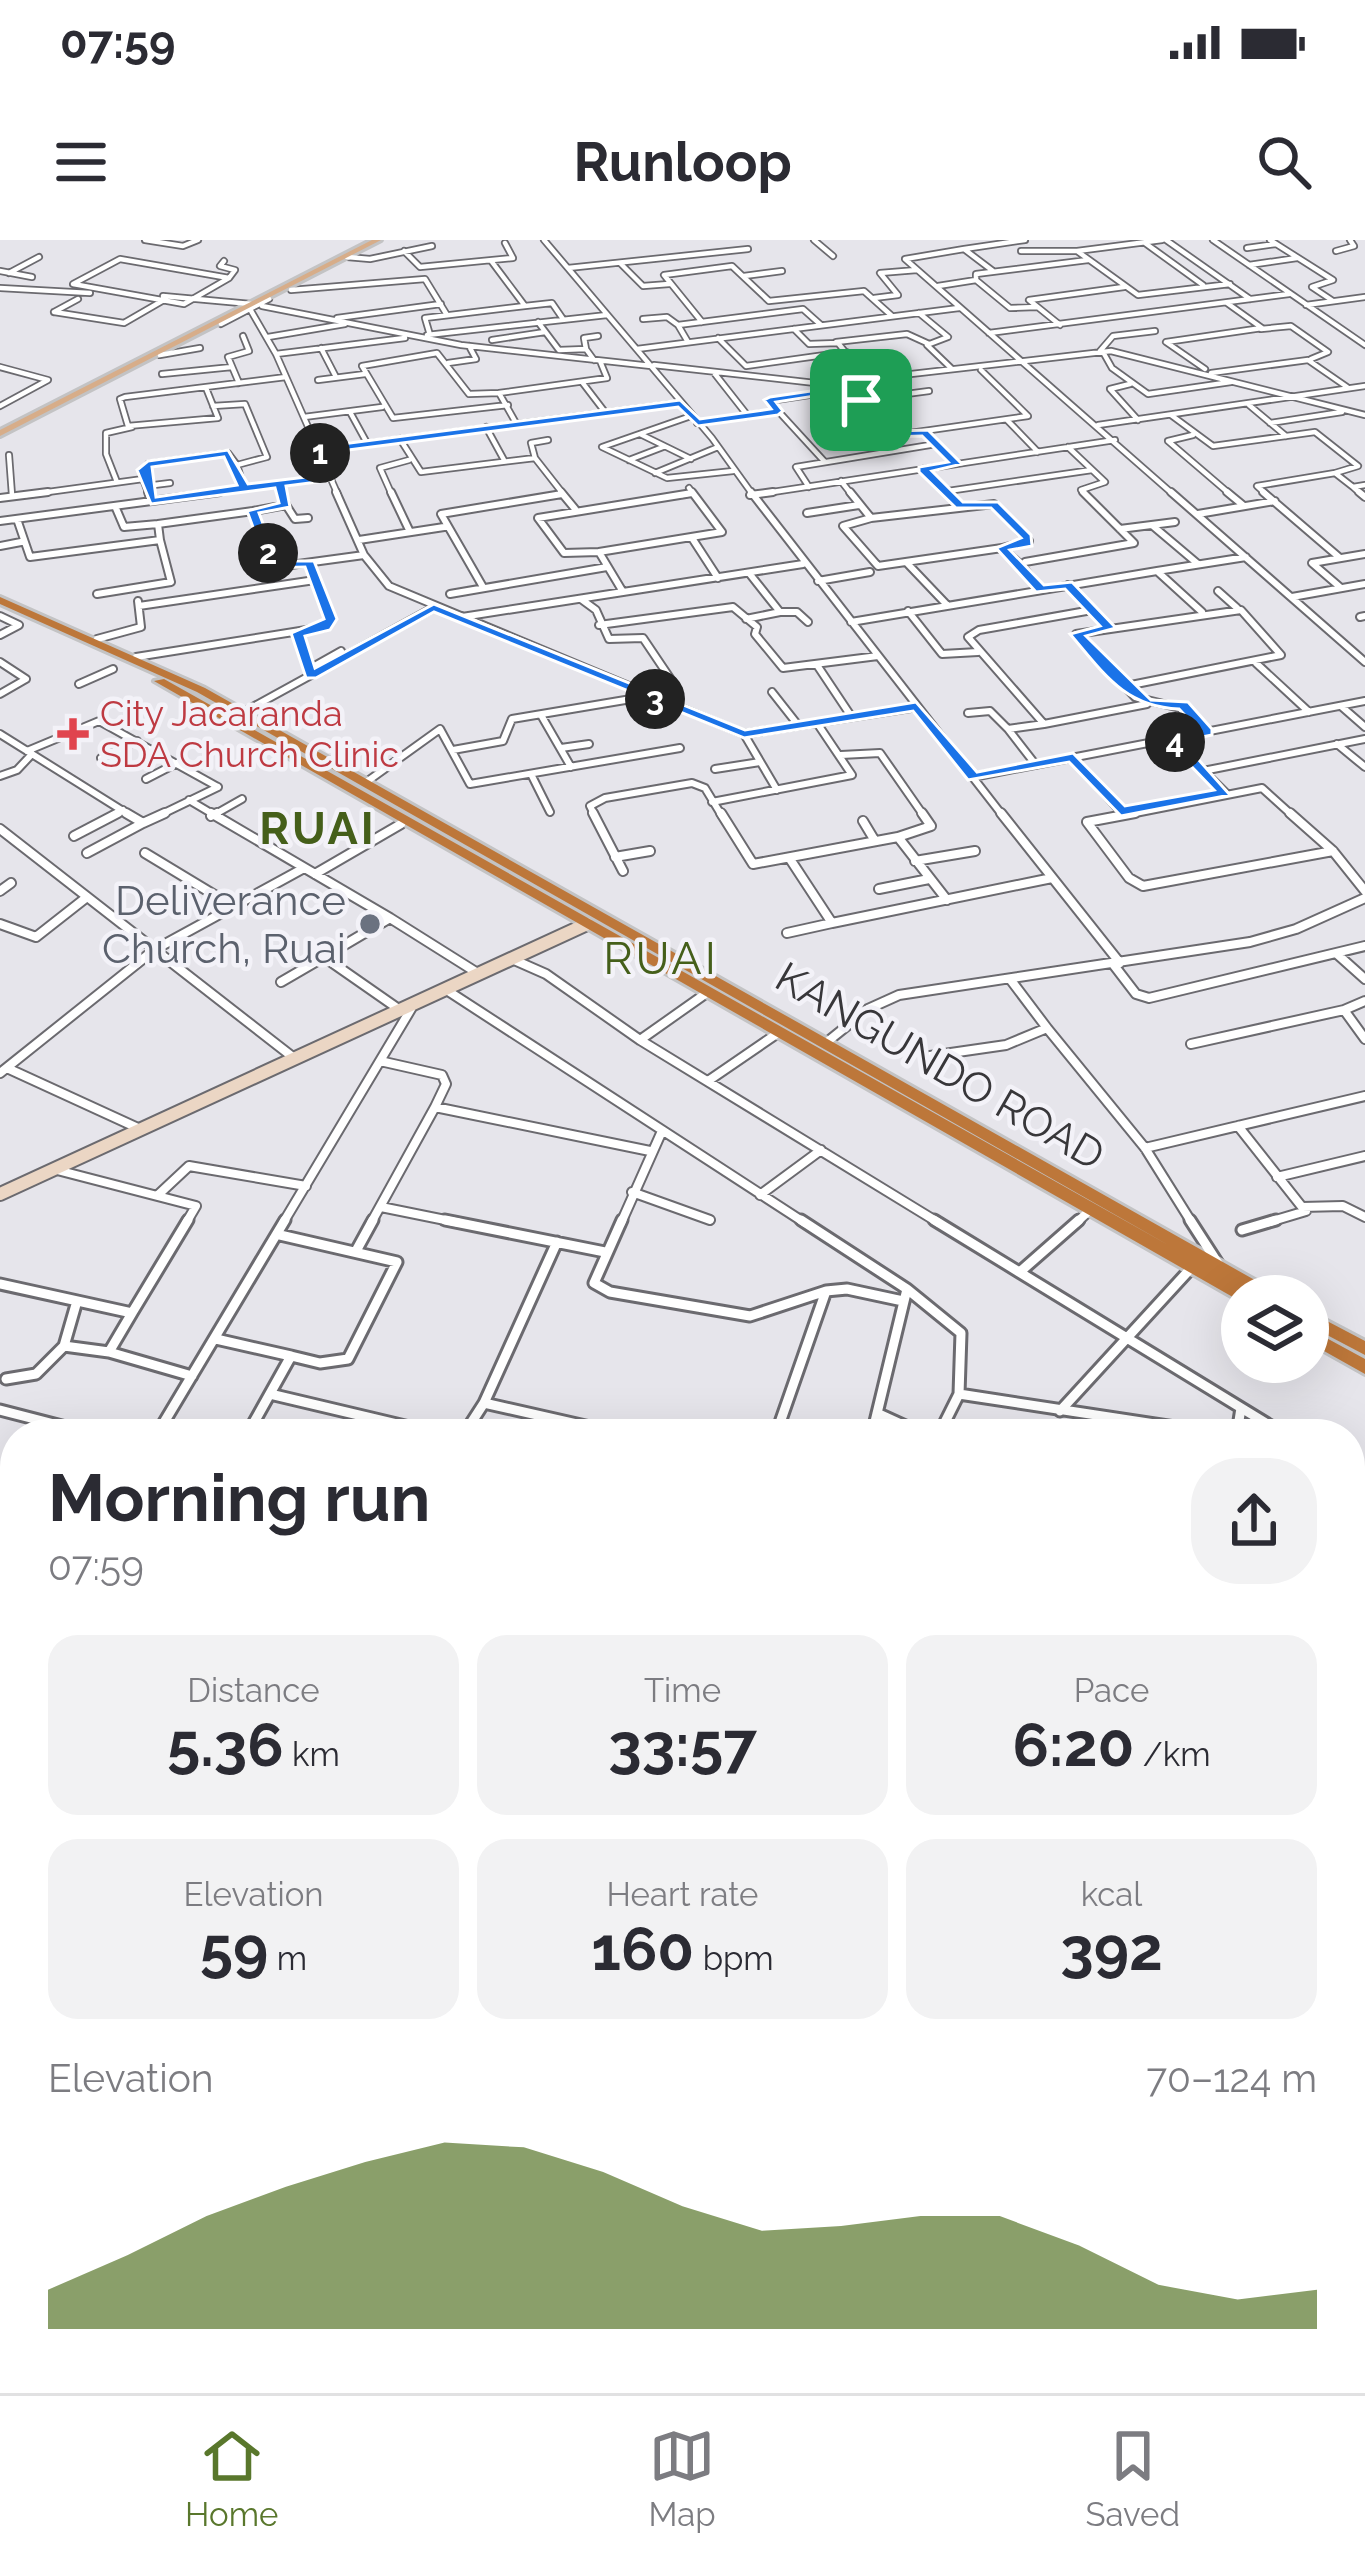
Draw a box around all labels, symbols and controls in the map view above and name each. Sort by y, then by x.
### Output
text: 07:59 [60,16,175,69]
icon: menu [48,129,114,195]
icon: search [1251,129,1317,195]
text: Runloop [573,130,792,194]
pin [810,349,912,451]
icon: arrive [828,367,894,433]
pin: 1 [290,423,350,483]
text: 1 [312,433,328,472]
pin: 2 [238,523,298,583]
text: 2 [259,533,277,572]
pin: 3 [625,669,685,729]
text: 3 [646,679,664,718]
place label: City Jacaranda SDA Church Clinic [100,692,399,775]
pin: 4 [1145,712,1205,772]
marker: City Jacaranda SDA Church Clinic [57,718,89,750]
text: 4 [1166,722,1184,761]
district label: RUAI [259,802,377,855]
place label: Deliverance Church, Ruai [102,876,346,973]
marker: Deliverance Church, Ruai [357,911,383,937]
district label: RUAI [603,932,719,985]
street label: KANGUNDO ROAD [767,952,1113,1180]
map controls [1221,1275,1329,1383]
button: layers [1221,1275,1329,1383]
button: share [1191,1458,1317,1584]
text: Morning run [48,1459,430,1536]
text: 07:59 [48,1543,144,1589]
text: Distance [187,1671,320,1710]
text: Time [644,1671,721,1710]
text: Pace [1074,1671,1149,1710]
text: 5.36 [167,1710,284,1780]
text: 33:57 [608,1710,757,1780]
text: 6:20 [1012,1710,1134,1780]
text: km [284,1735,340,1774]
text: /km [1134,1735,1211,1774]
text: Elevation [183,1875,324,1914]
text: Heart rate [607,1875,759,1914]
text: kcal [1081,1875,1142,1914]
text: 59 [200,1914,268,1984]
text: 160 [591,1914,694,1984]
text: 392 [1060,1914,1163,1984]
text: m [268,1939,307,1978]
text: bpm [694,1939,774,1978]
text: Elevation [48,2055,214,2101]
text: 70–124 m [1146,2055,1317,2101]
tab: Home [185,2423,278,2534]
tab: Map [648,2423,716,2534]
tab: Saved [1086,2423,1180,2534]

